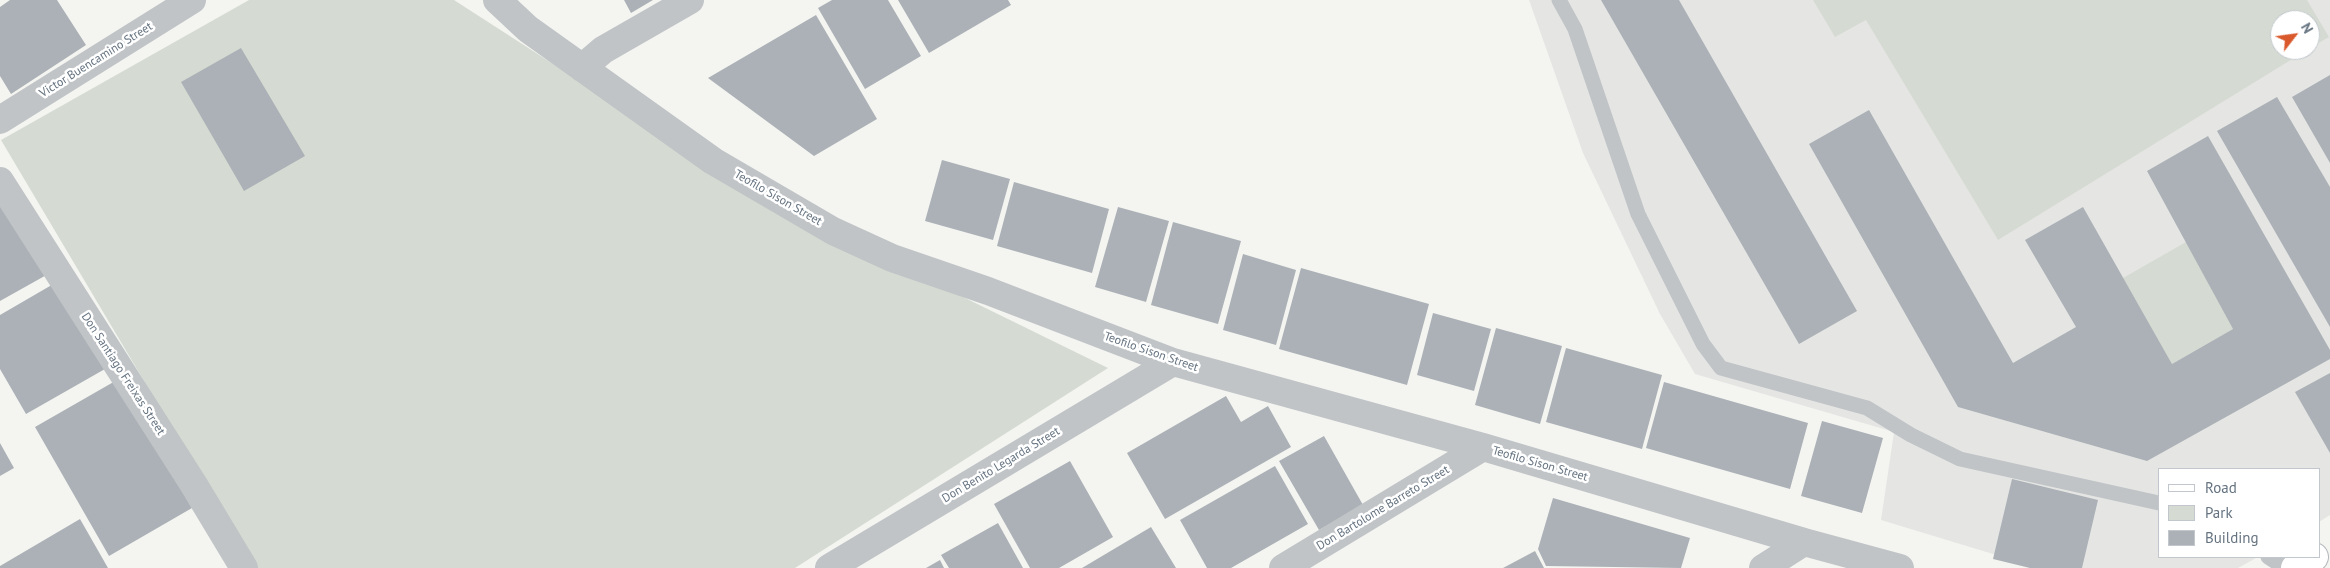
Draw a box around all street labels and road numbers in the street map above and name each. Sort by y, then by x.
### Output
street label: Victor Buencamino Street [37,19,155,101]
street label: Teofilo Sison Street [732,167,824,229]
street label: Don Santiago Freixas Street [78,310,168,438]
street label: Teofilo Sison Street [1102,329,1200,375]
street label: Don Benito Legarda Street [940,424,1062,506]
street label: Teofilo Sison Street [1491,443,1589,485]
street label: Don Bartolome Barreto Street [1314,463,1452,553]

